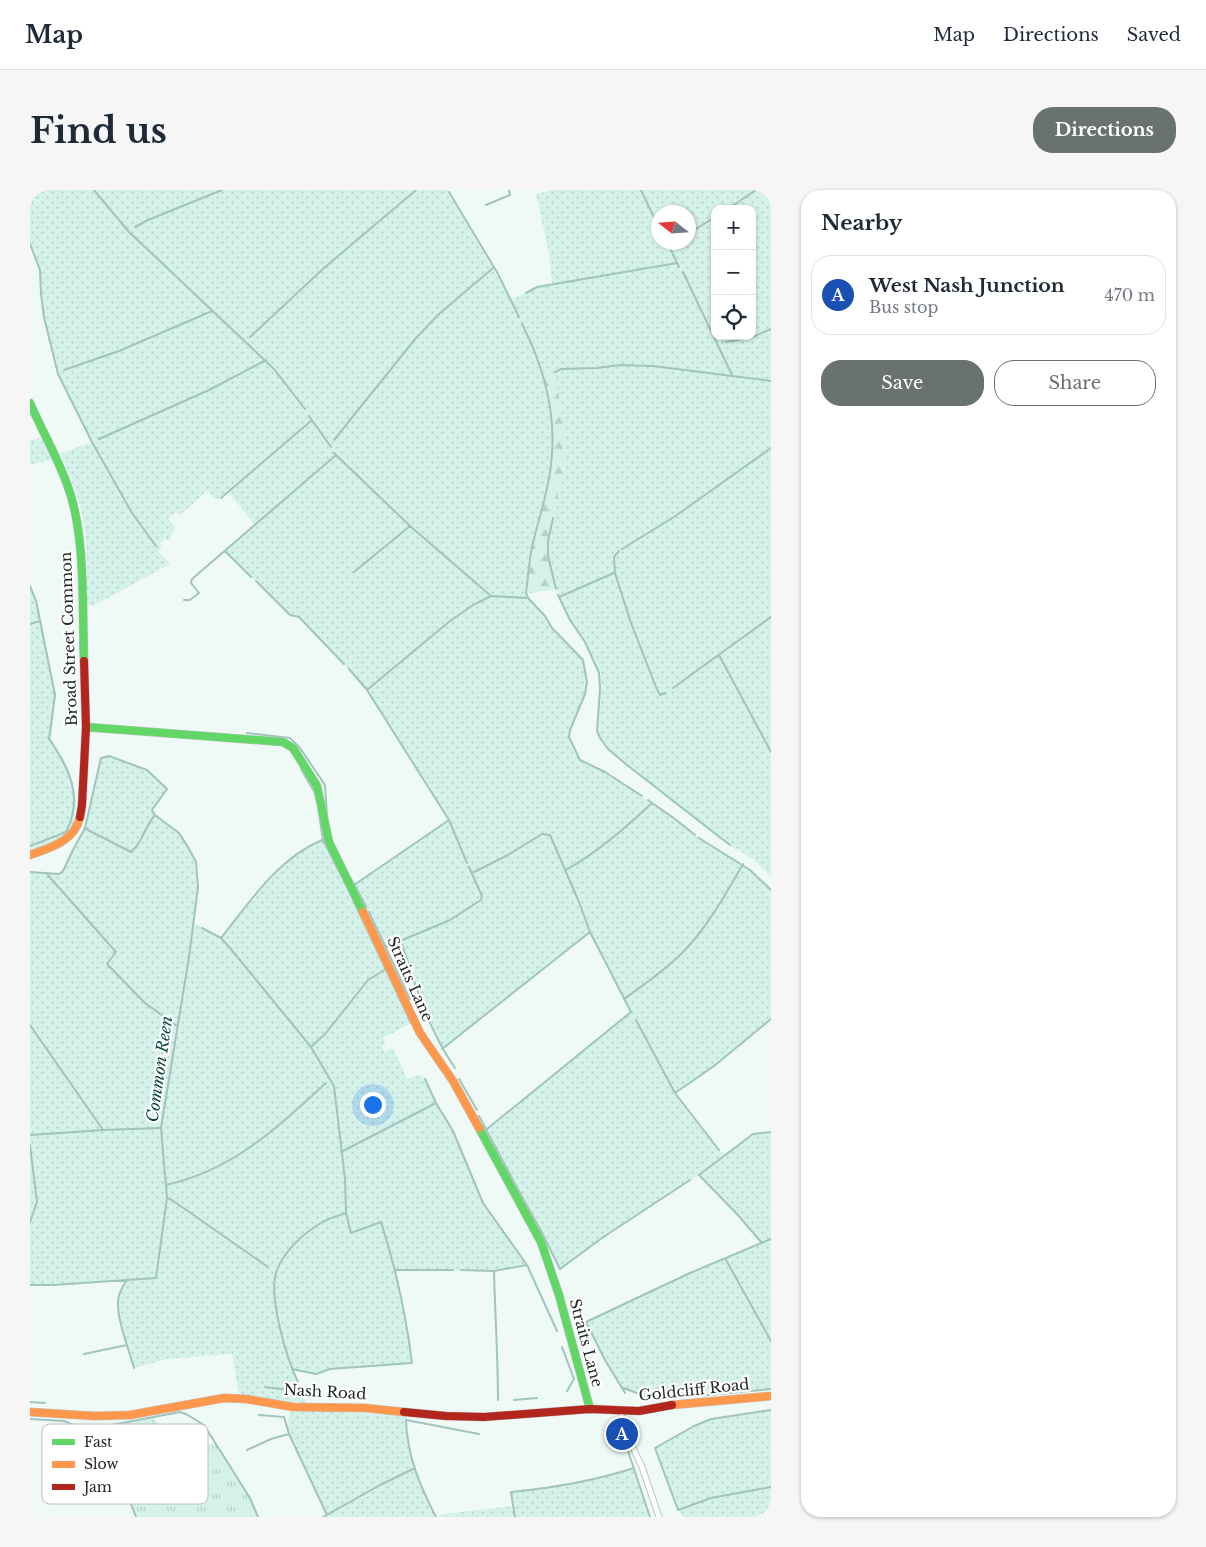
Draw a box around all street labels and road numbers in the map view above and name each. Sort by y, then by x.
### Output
street label: Broad Street Common [56,551,81,727]
street label: Straits Lane [383,933,438,1024]
street label: Straits Lane [566,1297,607,1389]
street label: Goldcliff Road [638,1374,750,1405]
street label: Nash Road [283,1380,367,1403]

